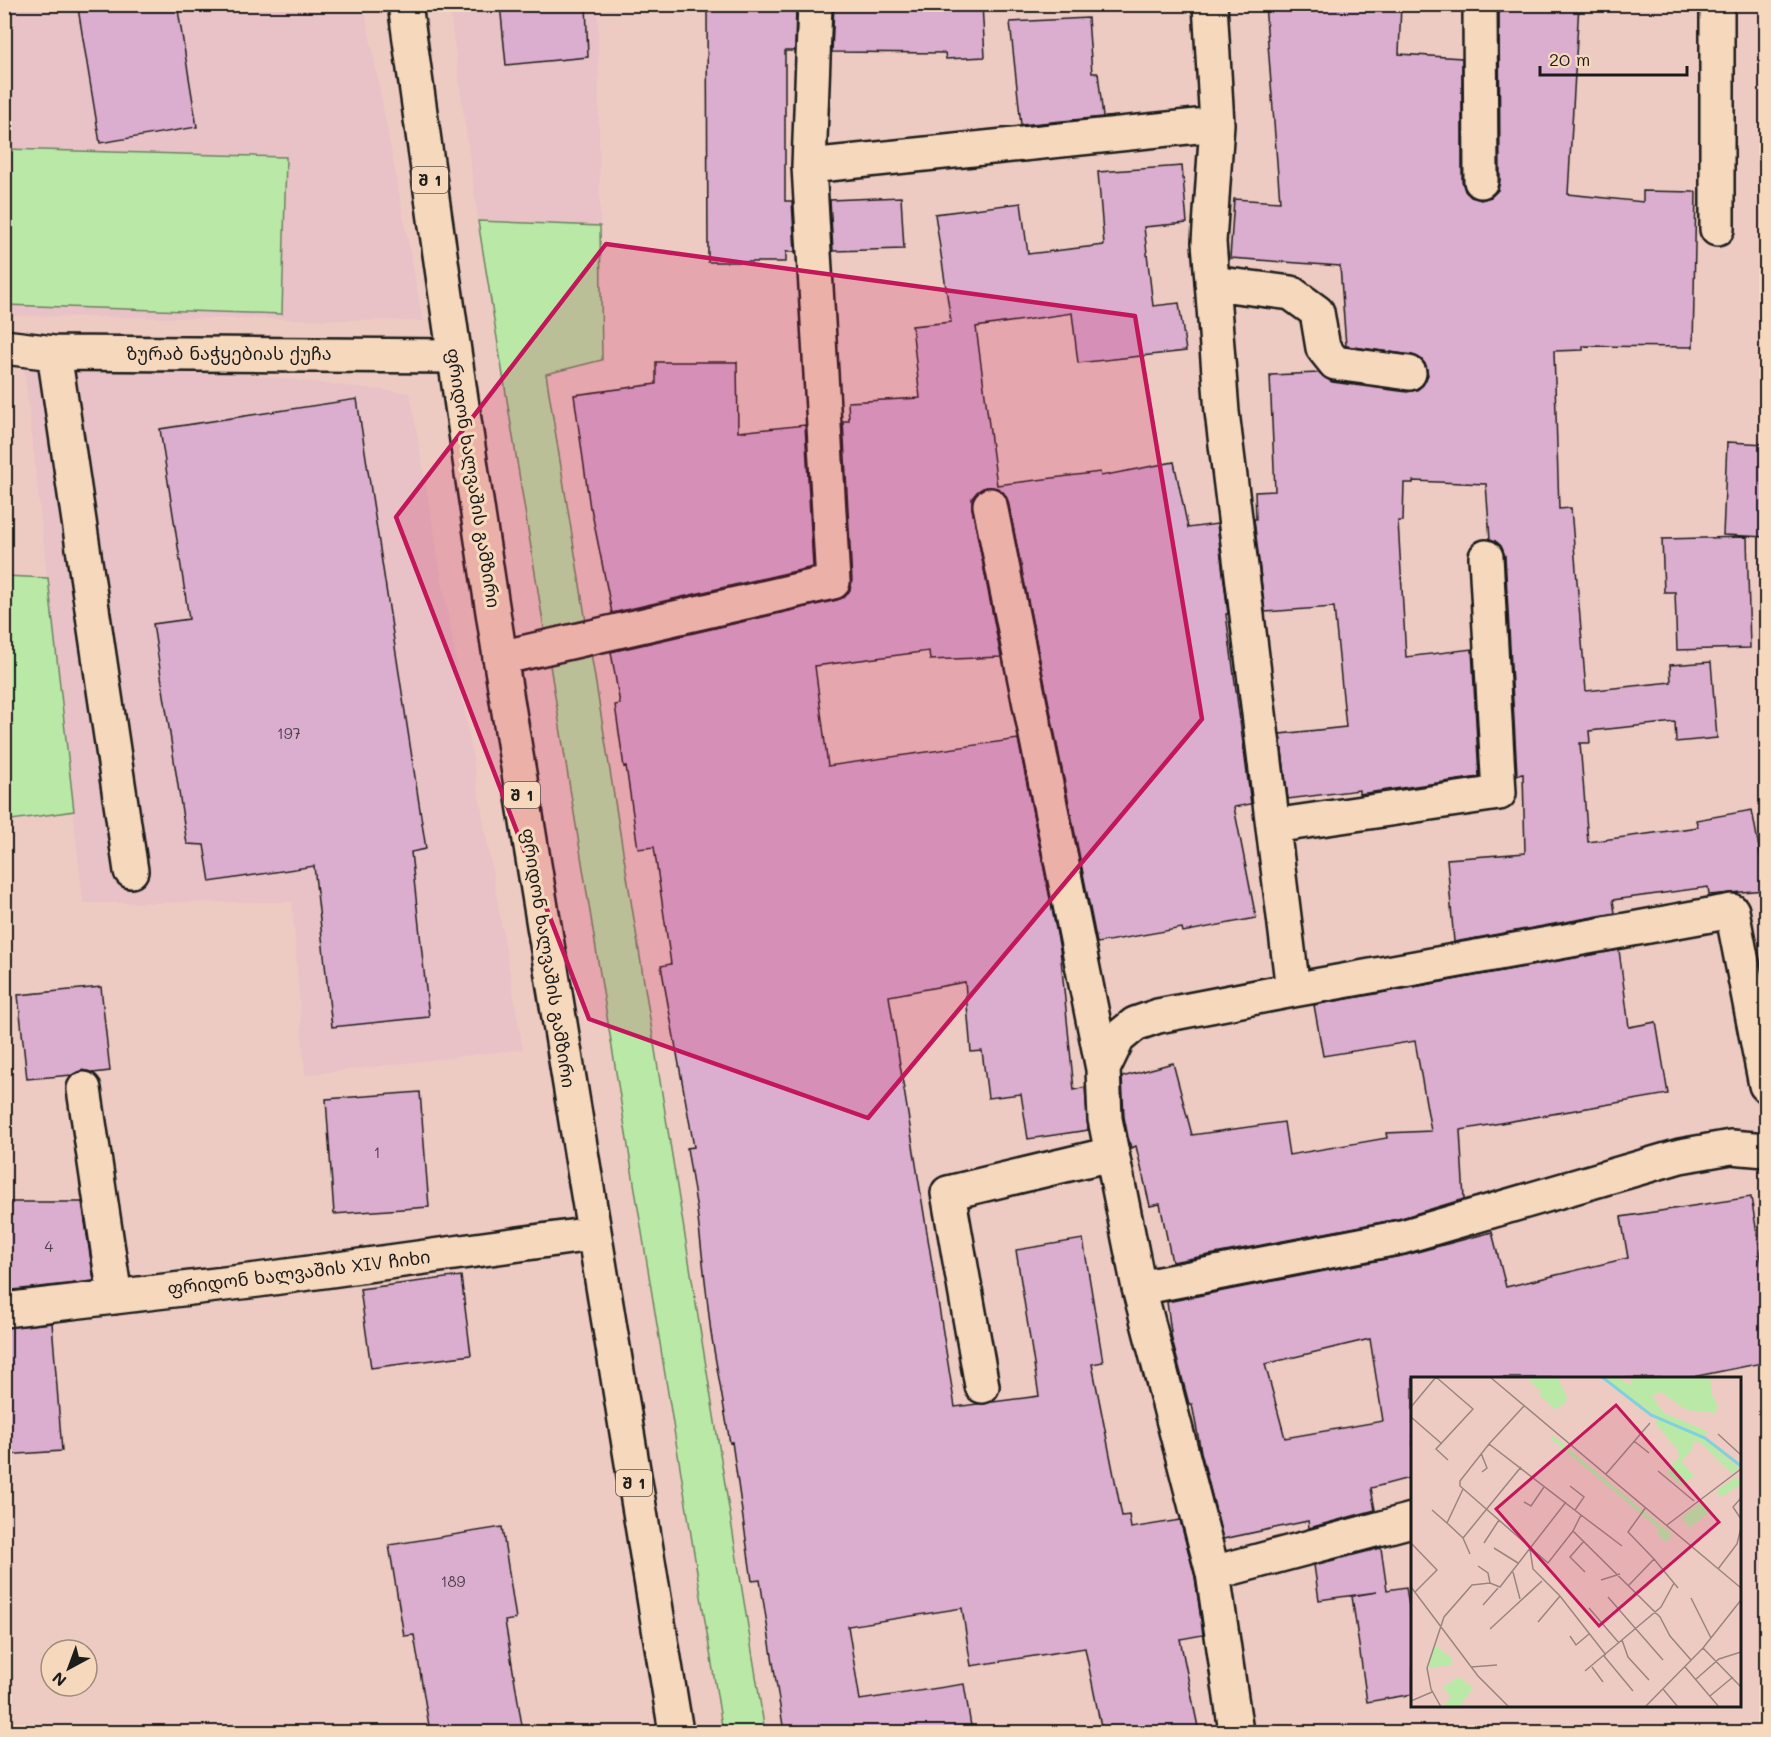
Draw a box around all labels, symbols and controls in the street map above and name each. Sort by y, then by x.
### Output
scale bar [1540,39,1687,77]
text: 20 m [1549,47,1590,71]
road number: შ 1 [412,167,448,193]
street label: ზურაბ ნაჭყებიას ქუჩა [126,341,332,365]
street label: ფრიდონ ხალვაშის გამზირი [442,346,506,609]
house number: 197 [277,723,301,743]
road number: შ 1 [504,782,540,808]
street label: ფრიდონ ხალვაშის გამზირი [517,826,581,1089]
house number: 1 [374,1142,380,1162]
house number: 4 [45,1236,54,1256]
street label: ფრიდონ ხალვაშის XIV ჩიხი [166,1244,432,1300]
inset map [1411,1377,1741,1707]
road number: შ 1 [616,1470,652,1496]
house number: 189 [441,1571,465,1591]
north arrow [39,1638,99,1698]
text: N [47,1668,70,1692]

